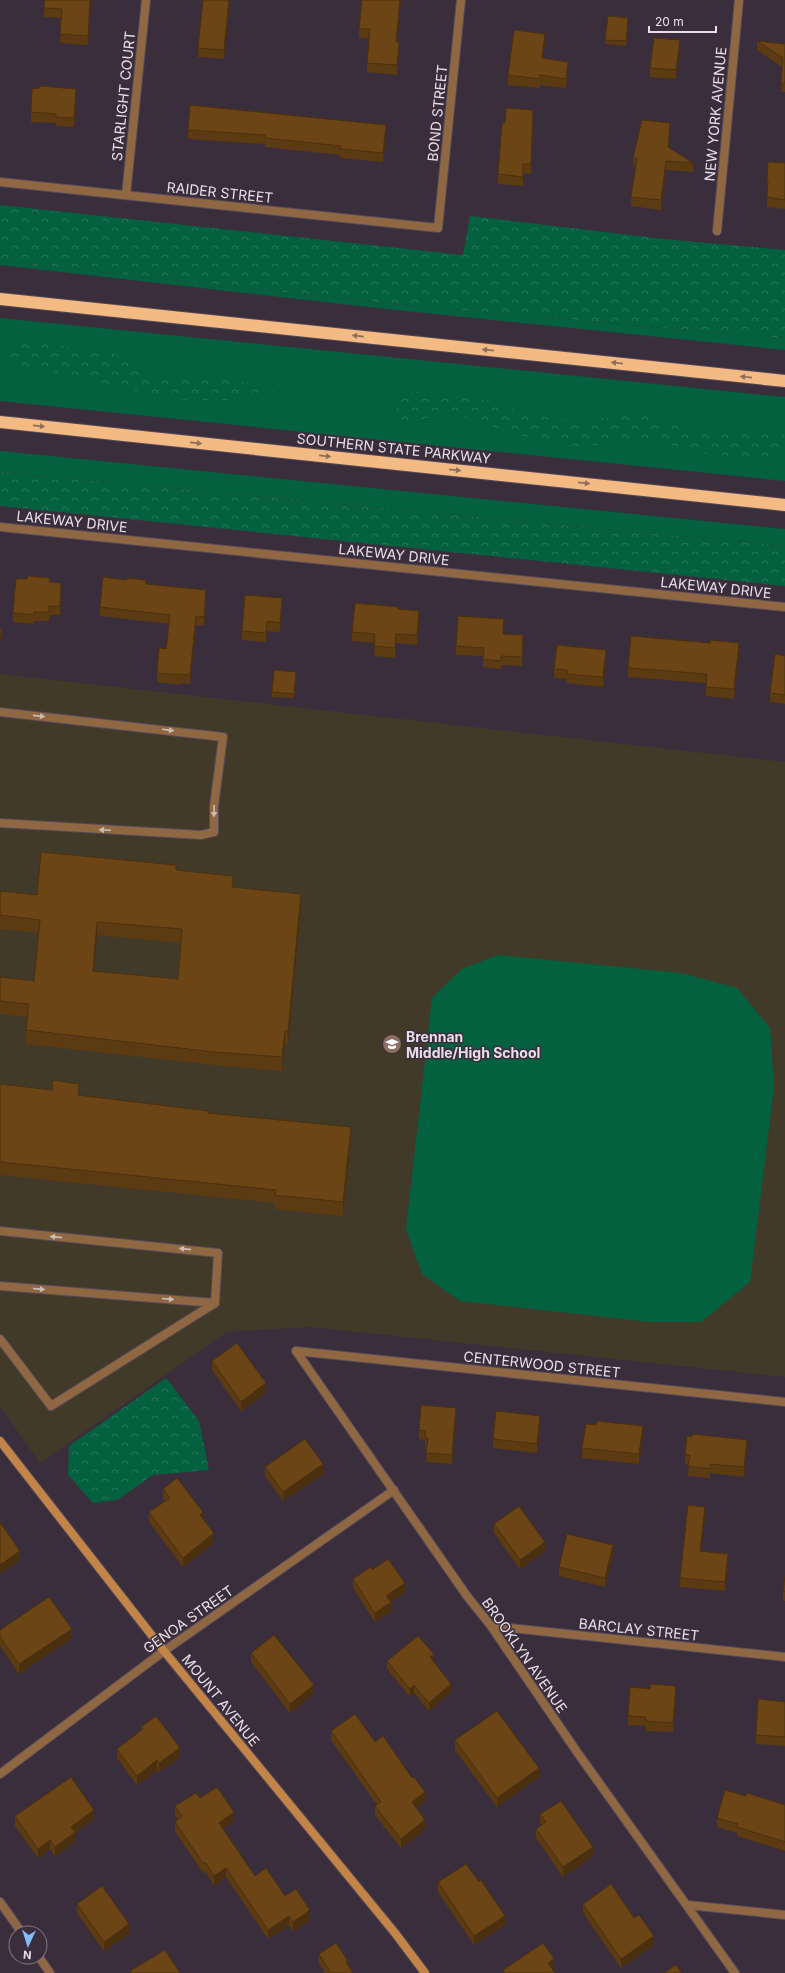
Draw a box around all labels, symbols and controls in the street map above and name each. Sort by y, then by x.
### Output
scale bar [649,8,716,34]
text: 20 m [655,14,684,29]
street label: STARLIGHT COURT [108,30,138,162]
street label: NEW YORK AVENUE [701,46,729,182]
street label: BOND STREET [423,64,451,162]
street label: RAIDER STREET [166,178,274,206]
one-way arrow [352,333,364,340]
one-way arrow [482,347,494,353]
one-way arrow [611,360,623,367]
one-way arrow [740,374,752,380]
one-way arrow [33,423,45,430]
street label: SOUTHERN STATE PARKWAY [296,429,492,467]
one-way arrow [190,439,202,446]
one-way arrow [319,453,331,459]
one-way arrow [449,467,461,473]
one-way arrow [578,480,590,487]
street label: LAKEWAY DRIVE [16,507,128,535]
street label: LAKEWAY DRIVE [338,540,450,568]
street label: LAKEWAY DRIVE [660,573,772,601]
one-way arrow [33,713,45,719]
one-way arrow [162,727,174,733]
one-way arrow [211,805,217,818]
one-way arrow [99,826,111,833]
place label: Brennan Middle/High School [406,1028,540,1061]
school or university icon: Brennan Middle/High School [381,1033,403,1055]
one-way arrow [50,1233,62,1240]
one-way arrow [179,1246,191,1253]
one-way arrow [33,1286,45,1292]
one-way arrow [162,1296,174,1303]
street label: CENTERWOOD STREET [463,1347,621,1381]
street label: GENOA STREET [140,1582,236,1656]
street label: BROOKLYN AVENUE [479,1594,571,1716]
street label: BARCLAY STREET [578,1614,700,1644]
street label: MOUNT AVENUE [179,1651,263,1749]
north arrow [8,1925,48,1965]
text: N [23,1948,32,1962]

